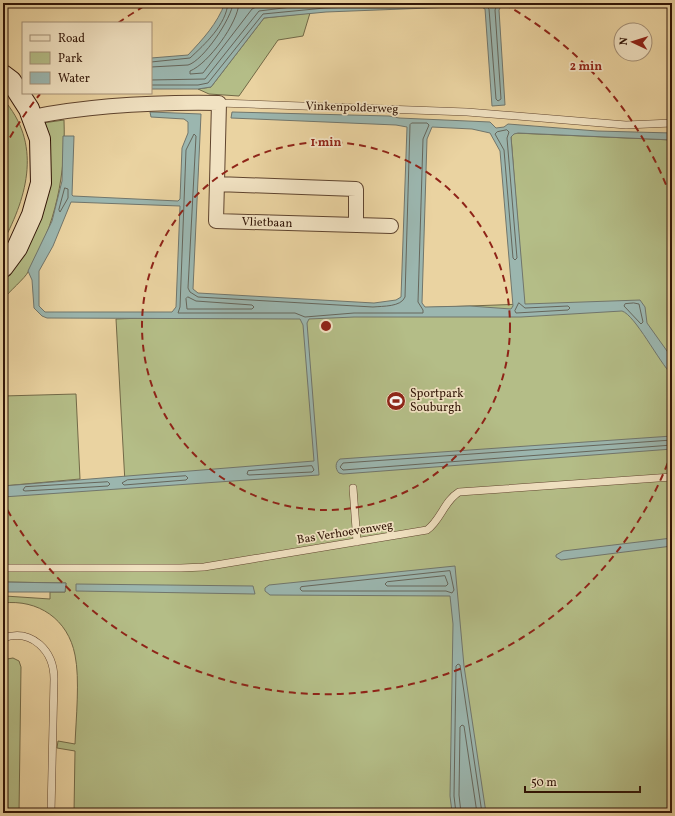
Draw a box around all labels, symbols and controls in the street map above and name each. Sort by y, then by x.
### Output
legend [22,22,152,94]
north arrow [613,22,653,62]
text: Road [58,31,85,47]
text: N [617,37,632,46]
text: Park [58,51,83,67]
text: 2 min [570,59,602,75]
text: Water [58,71,90,87]
street label: Vinkenpolderweg [305,98,399,118]
text: 1 min [311,135,342,151]
street label: Vlietbaan [241,214,293,232]
centre of rings [319,319,333,333]
place label: Sportpark Souburgh [410,386,464,416]
sports icon: Sportpark Souburgh [385,390,407,412]
street label: Bas Verhoevenweg [296,518,394,548]
scale bar [525,768,640,794]
text: 50 m [531,775,557,791]

